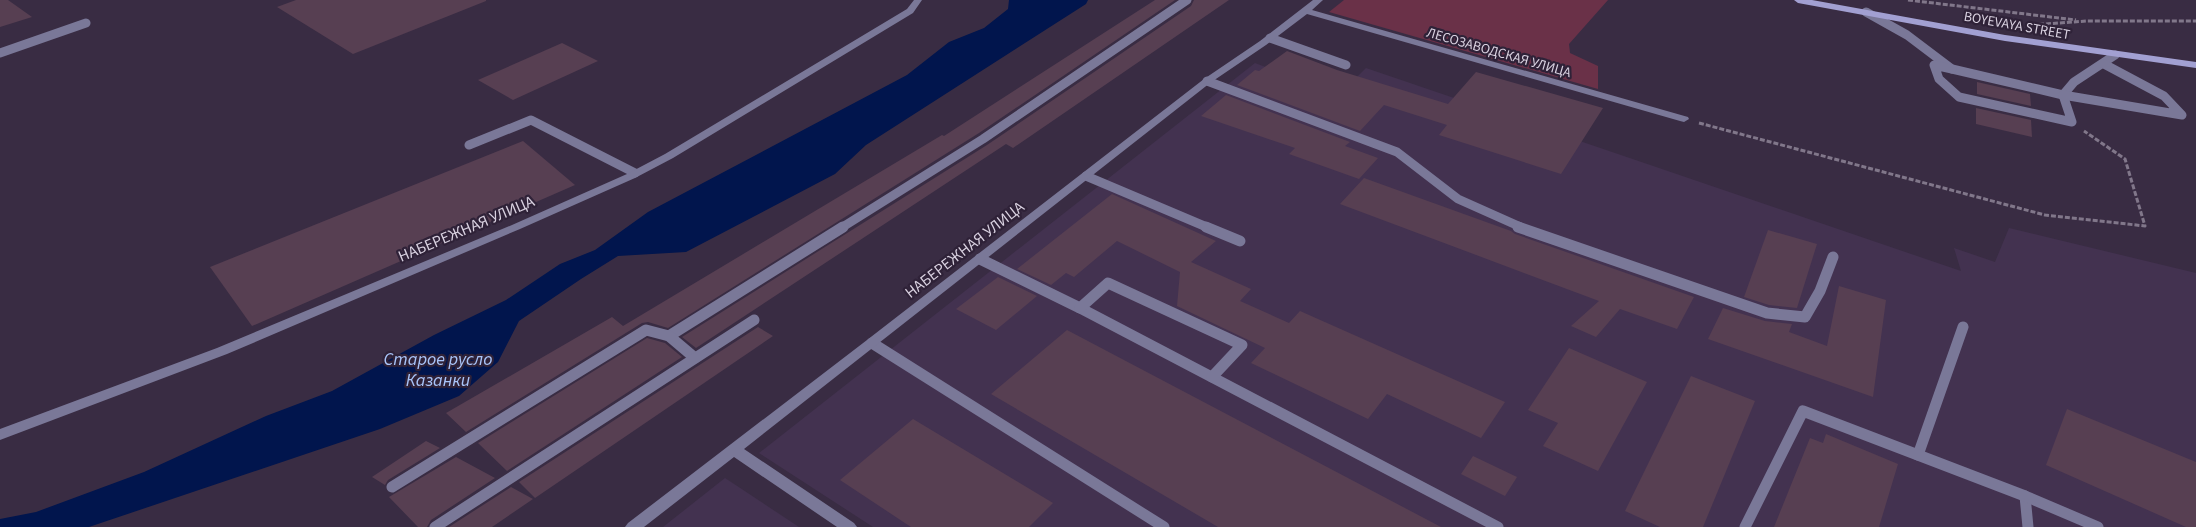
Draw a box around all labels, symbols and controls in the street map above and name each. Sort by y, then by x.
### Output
street label: BOYEVAYA STREET [1962,7,2072,45]
street label: ЛЕСОЗАВОДСКАЯ УЛИЦА [1424,23,1574,83]
street label: НАБЕРЕЖНАЯ УЛИЦА [395,190,538,268]
street label: НАБЕРЕЖНАЯ УЛИЦА [900,196,1029,303]
water label: Старое русло Казанки [383,347,493,393]

